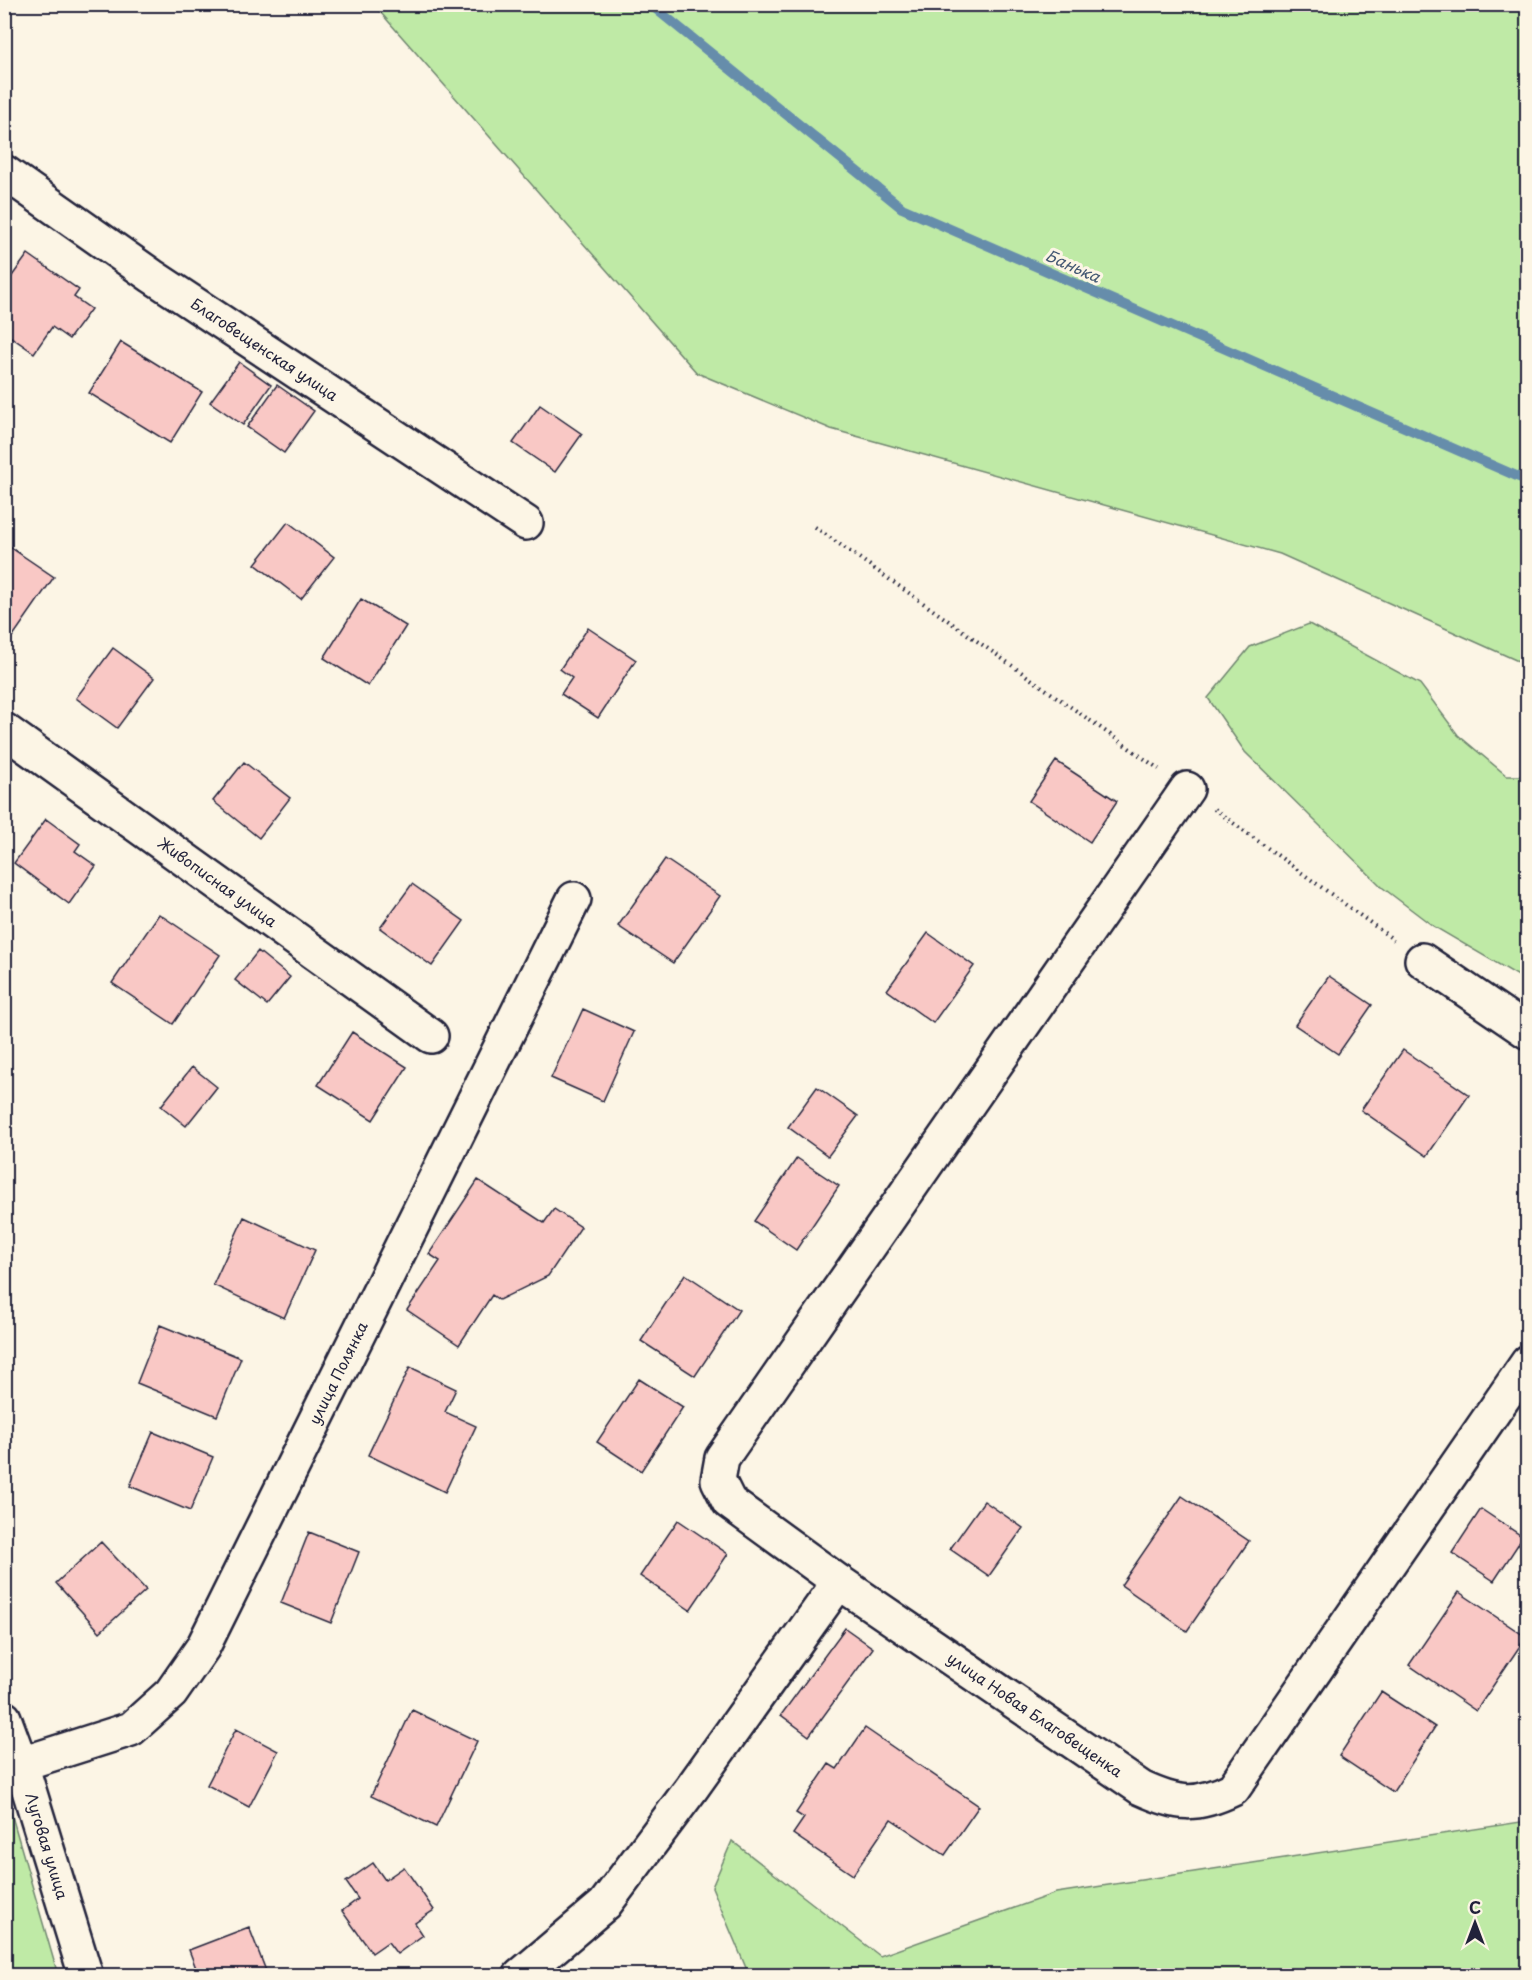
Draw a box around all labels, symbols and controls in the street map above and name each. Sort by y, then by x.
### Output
water label: Банька [1042,242,1105,288]
street label: Благовещенская улица [186,292,344,406]
street label: Живописная улица [154,831,283,932]
street label: улица Полянка [302,1316,373,1428]
street label: улица Новая Благовещенка [943,1646,1128,1783]
street label: Луговая улица [20,1790,75,1902]
north arrow [1445,1893,1505,1953]
text: С [1469,1895,1481,1919]

